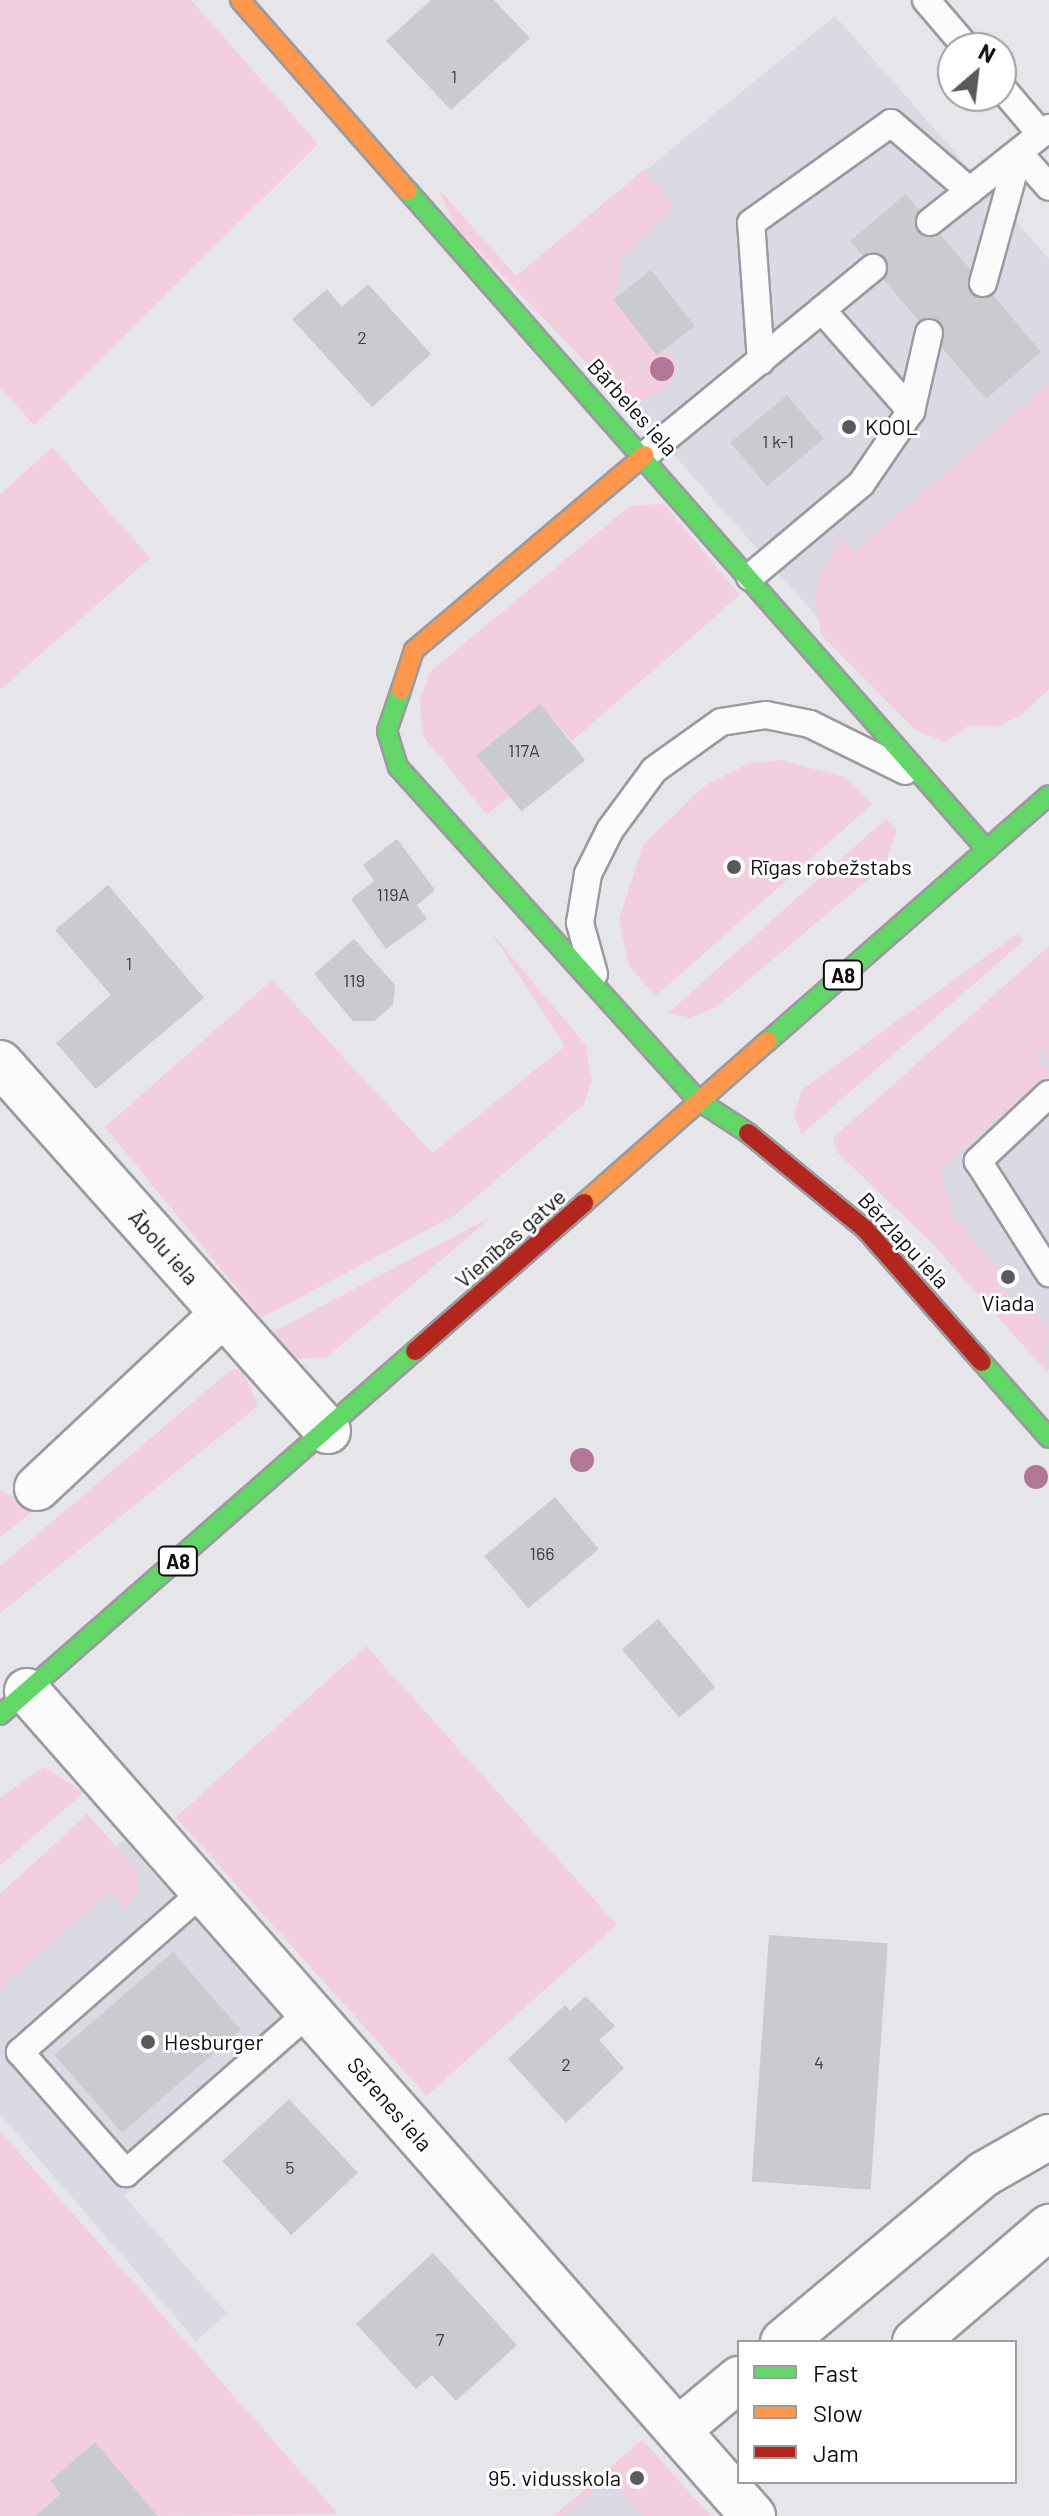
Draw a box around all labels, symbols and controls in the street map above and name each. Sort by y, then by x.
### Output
north arrow [937,32,1017,112]
text: N [975,38,1000,67]
house number: 1 [451,65,457,87]
house number: 2 [357,326,367,348]
street label: Bārbeles iela [582,353,684,461]
place label: KOOL [865,414,918,440]
marker: KOOL [840,418,858,436]
house number: 1 k-1 [762,430,794,452]
house number: 117A [508,739,540,761]
place label: Rīgas robežstabs [750,854,912,880]
marker: Rīgas robežstabs [725,858,743,876]
house number: 119A [377,883,409,905]
house number: 1 [126,952,132,974]
road number: A8 [821,959,865,991]
house number: 119 [343,969,365,991]
street label: Vienības gatve [449,1183,571,1293]
street label: Bērzlapu iela [853,1187,955,1293]
street label: Ābolu iela [123,1204,205,1290]
marker: Viada [999,1268,1017,1286]
place label: Viada [981,1290,1035,1316]
house number: 166 [530,1542,554,1564]
road number: A8 [156,1545,200,1577]
place label: Hesburger [164,2029,264,2055]
marker: Hesburger [139,2033,157,2051]
house number: 4 [814,2051,824,2073]
street label: Sērenes iela [342,2052,438,2156]
house number: 2 [561,2053,571,2075]
house number: 5 [285,2156,295,2178]
house number: 7 [436,2328,444,2350]
legend [737,2340,1017,2484]
text: Fast [813,2358,858,2387]
text: Slow [813,2398,862,2427]
text: Jam [813,2438,859,2467]
place label: 95. vidusskola [488,2465,621,2491]
marker: 95. vidusskola [628,2469,646,2487]

